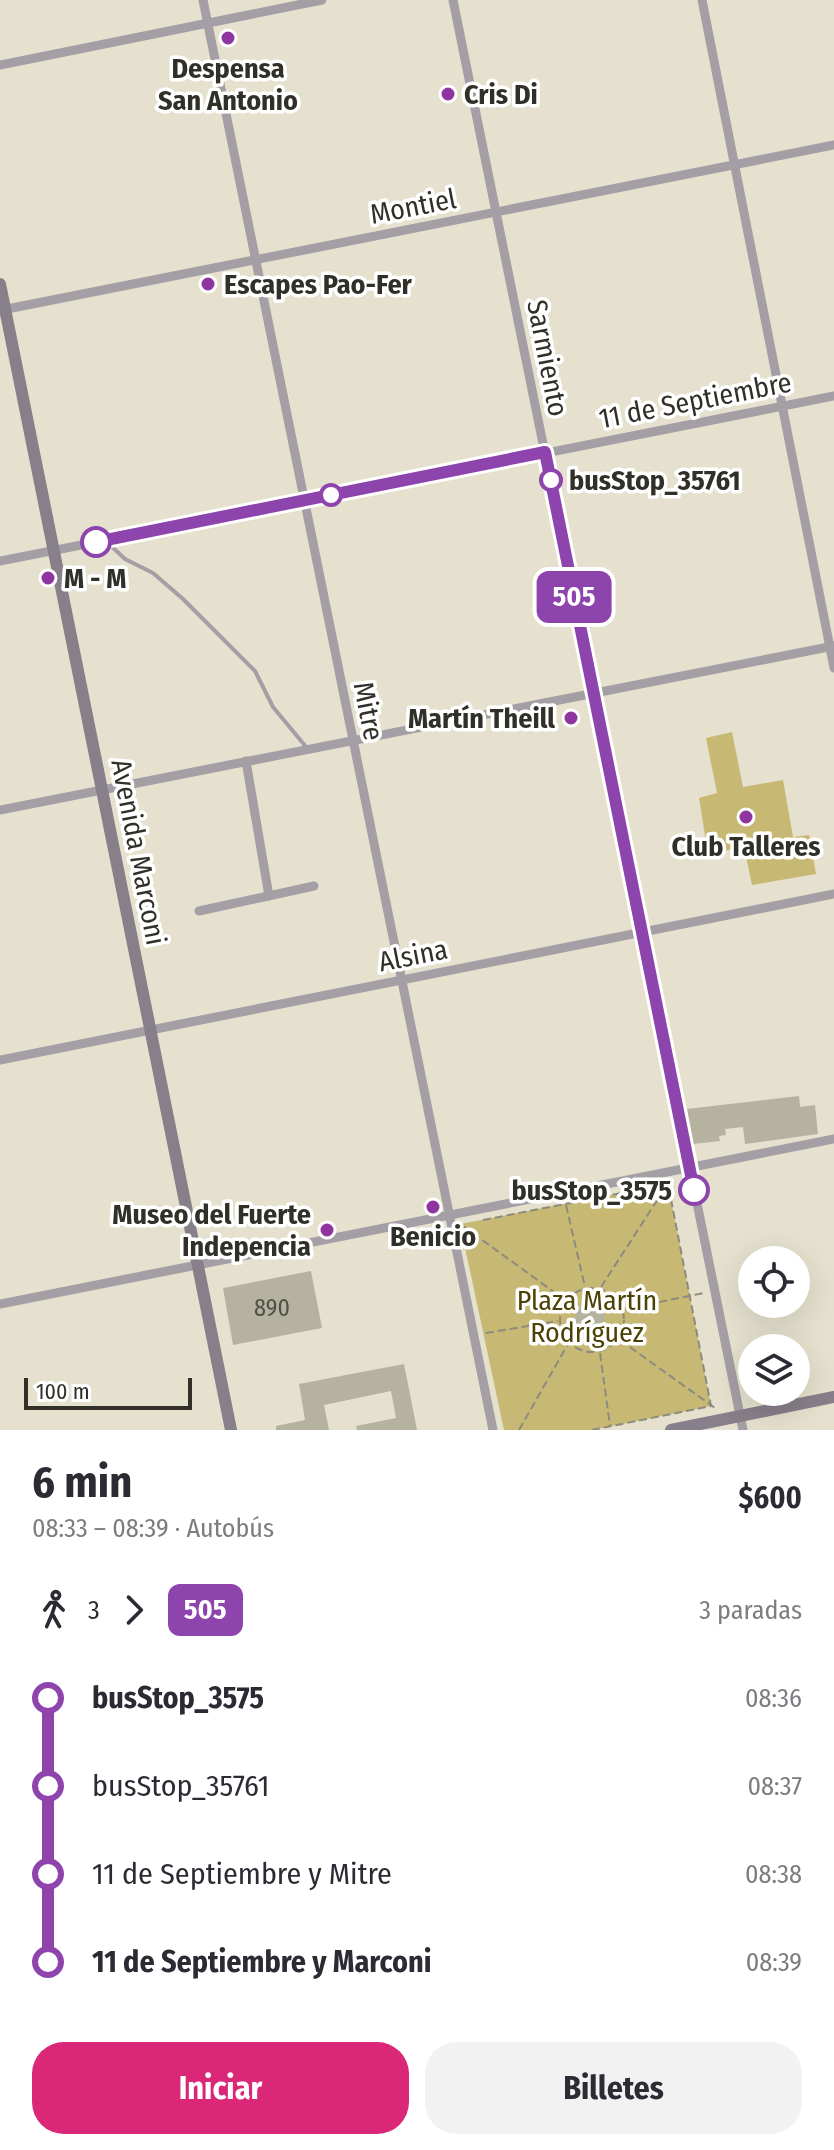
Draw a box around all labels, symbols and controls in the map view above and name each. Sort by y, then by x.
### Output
marker: Despensa San Antonio [219,29,237,47]
place label: Despensa San Antonio [158,52,298,117]
place label: Cris Di [464,78,538,111]
marker: Cris Di [439,85,457,103]
street label: Montiel [367,182,459,231]
place label: Escapes Pao-Fer [224,268,413,301]
marker: Escapes Pao-Fer [199,275,217,293]
street label: Sarmiento [520,297,575,419]
street label: 11 de Septiembre [596,366,794,435]
place label: busStop_35761 [569,464,741,497]
marker: busStop_35761 [540,469,562,491]
unlabelled marker [320,484,342,506]
unlabelled marker [81,527,111,557]
place label: M - M [64,562,126,595]
marker: M - M [39,569,57,587]
line badge: 505 [528,571,620,623]
text: 505 [553,580,595,613]
street label: Mitre [347,679,390,743]
place label: Martín Theill [408,702,555,735]
marker: Martín Theill [562,709,580,727]
street label: Avenida Marconi [104,756,173,948]
marker: Club Talleres [737,808,755,826]
place label: Club Talleres [672,830,820,863]
street label: Alsina [376,933,450,978]
place label: busStop_3575 [512,1174,672,1207]
marker: busStop_3575 [679,1175,709,1205]
place label: Museo del Fuerte Indepencia [112,1198,311,1263]
marker: Benicio [424,1198,442,1216]
place label: Benicio [390,1220,476,1253]
marker: Museo del Fuerte Indepencia [318,1221,336,1239]
map controls [738,1246,810,1406]
button: locate [738,1246,810,1318]
park label: Plaza Martín Rodríguez [517,1284,657,1349]
house number: 890 [254,1294,290,1322]
button: layers [738,1334,810,1406]
scale bar [24,1374,192,1410]
text: 100 m [36,1378,90,1405]
text: 6 min [32,1456,132,1509]
text: $600 [739,1480,802,1516]
text: 08:33 – 08:39 · Autobús [32,1513,274,1544]
icon: walk [32,1588,76,1632]
icon: forward [112,1588,156,1632]
text: 505 [184,1593,227,1626]
text: 3 [88,1595,100,1626]
text: 3 paradas [699,1595,802,1626]
text: busStop_3575 [92,1680,264,1716]
text: 08:36 [745,1683,802,1714]
text: busStop_35761 [92,1768,269,1804]
text: 08:37 [748,1771,802,1802]
text: 11 de Septiembre y Mitre [92,1856,392,1892]
text: 08:38 [745,1859,802,1890]
text: 11 de Septiembre y Marconi [92,1944,431,1980]
text: 08:39 [746,1947,802,1978]
button: Iniciar [32,2042,409,2134]
button: Billetes [425,2042,802,2134]

